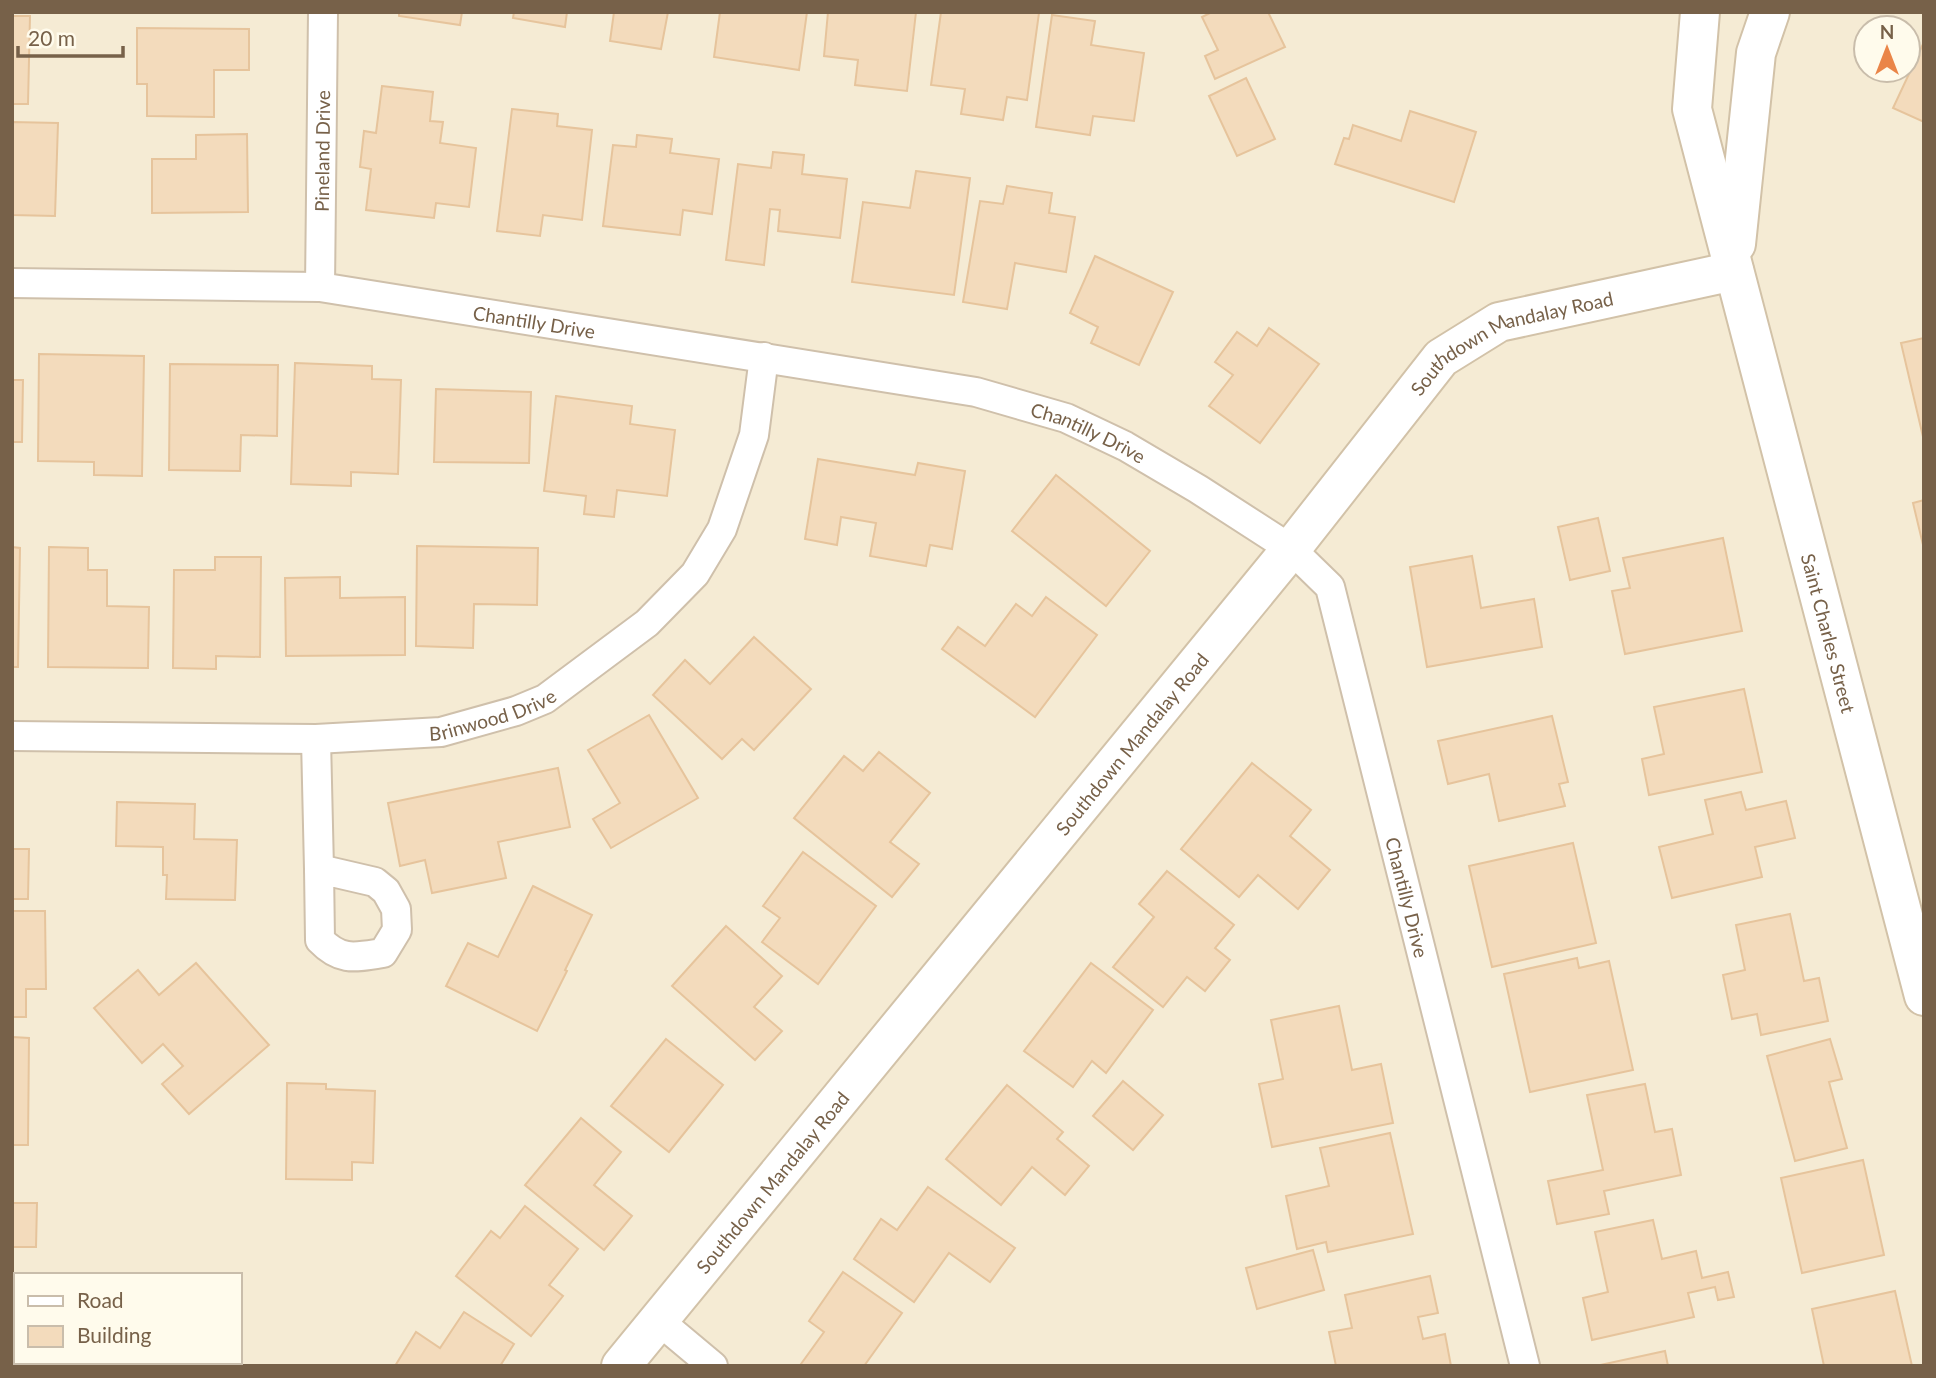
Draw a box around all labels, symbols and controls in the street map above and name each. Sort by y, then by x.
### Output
scale bar [18,14,122,58]
north arrow [1852,14,1922,84]
text: N [1880,20,1894,43]
text: 20 m [28,25,75,50]
street label: Pineland Drive [309,90,334,212]
street label: Southdown Mandalay Road [1405,286,1615,399]
street label: Chantilly Drive [471,300,597,342]
street label: Chantilly Drive [1028,397,1150,467]
street label: Saint Charles Street [1797,551,1861,715]
street label: Southdown Mandalay Road [1050,648,1213,839]
street label: Brinwood Drive [428,684,560,744]
street label: Chantilly Drive [1382,835,1434,960]
street label: Southdown Mandalay Road [691,1086,853,1278]
legend [14,1273,242,1364]
text: Road [77,1287,124,1312]
text: Building [77,1322,152,1347]

